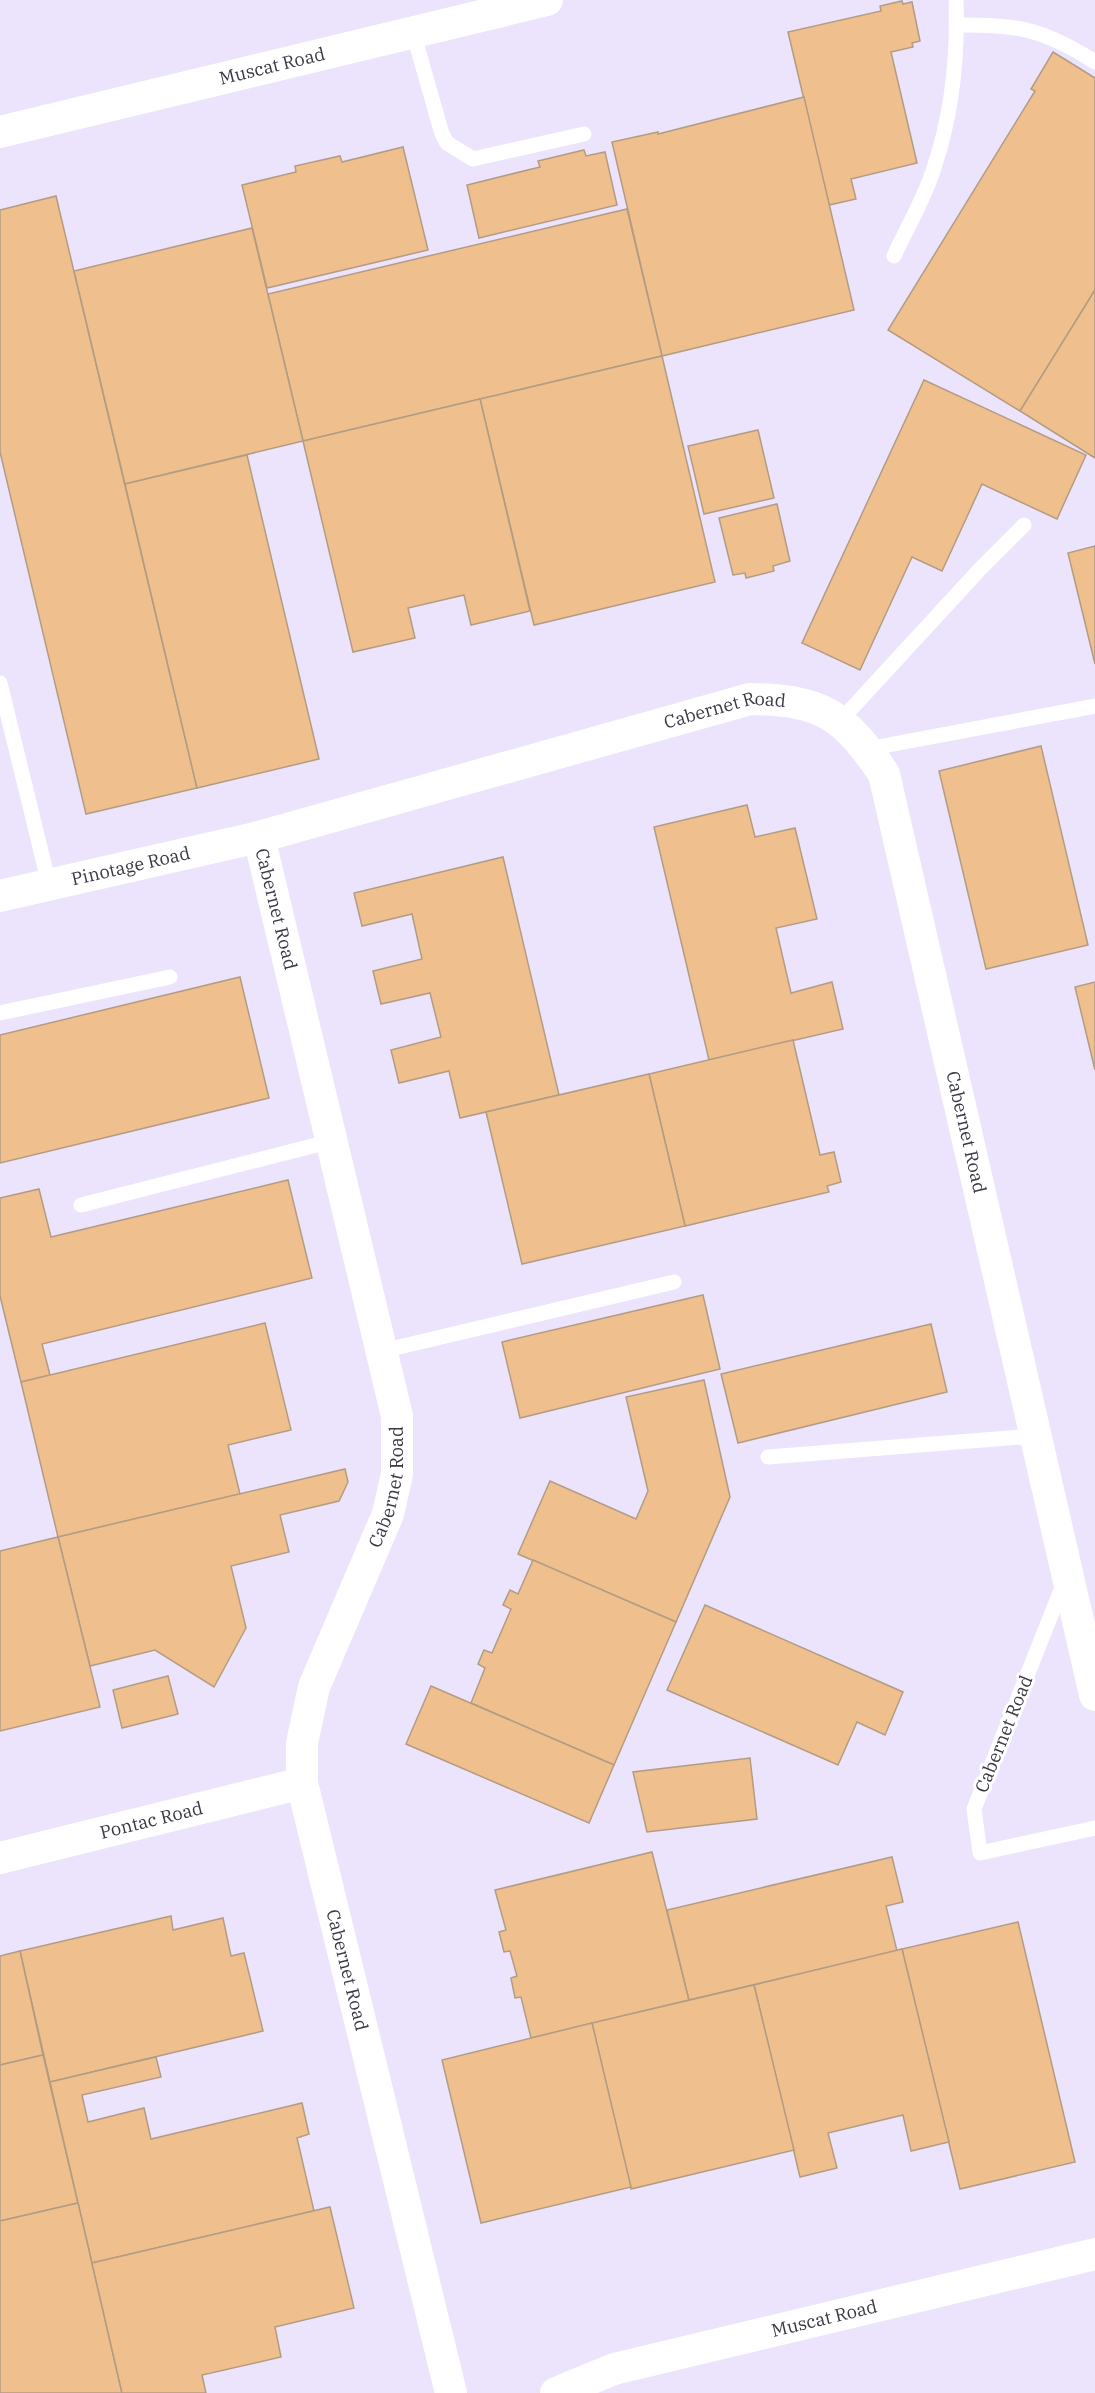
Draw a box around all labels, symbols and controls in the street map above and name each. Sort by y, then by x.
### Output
street label: Muscat Road [217,42,327,90]
street label: Cabernet Road [661,686,787,734]
street label: Pinotage Road [69,841,192,890]
street label: Cabernet Road [250,846,303,972]
street label: Cabernet Road [941,1069,992,1195]
street label: Cabernet Road [363,1426,408,1551]
street label: Cabernet Road [970,1672,1038,1796]
street label: Pontac Road [97,1796,205,1844]
street label: Cabernet Road [321,1907,374,2033]
street label: Muscat Road [769,2294,879,2342]

